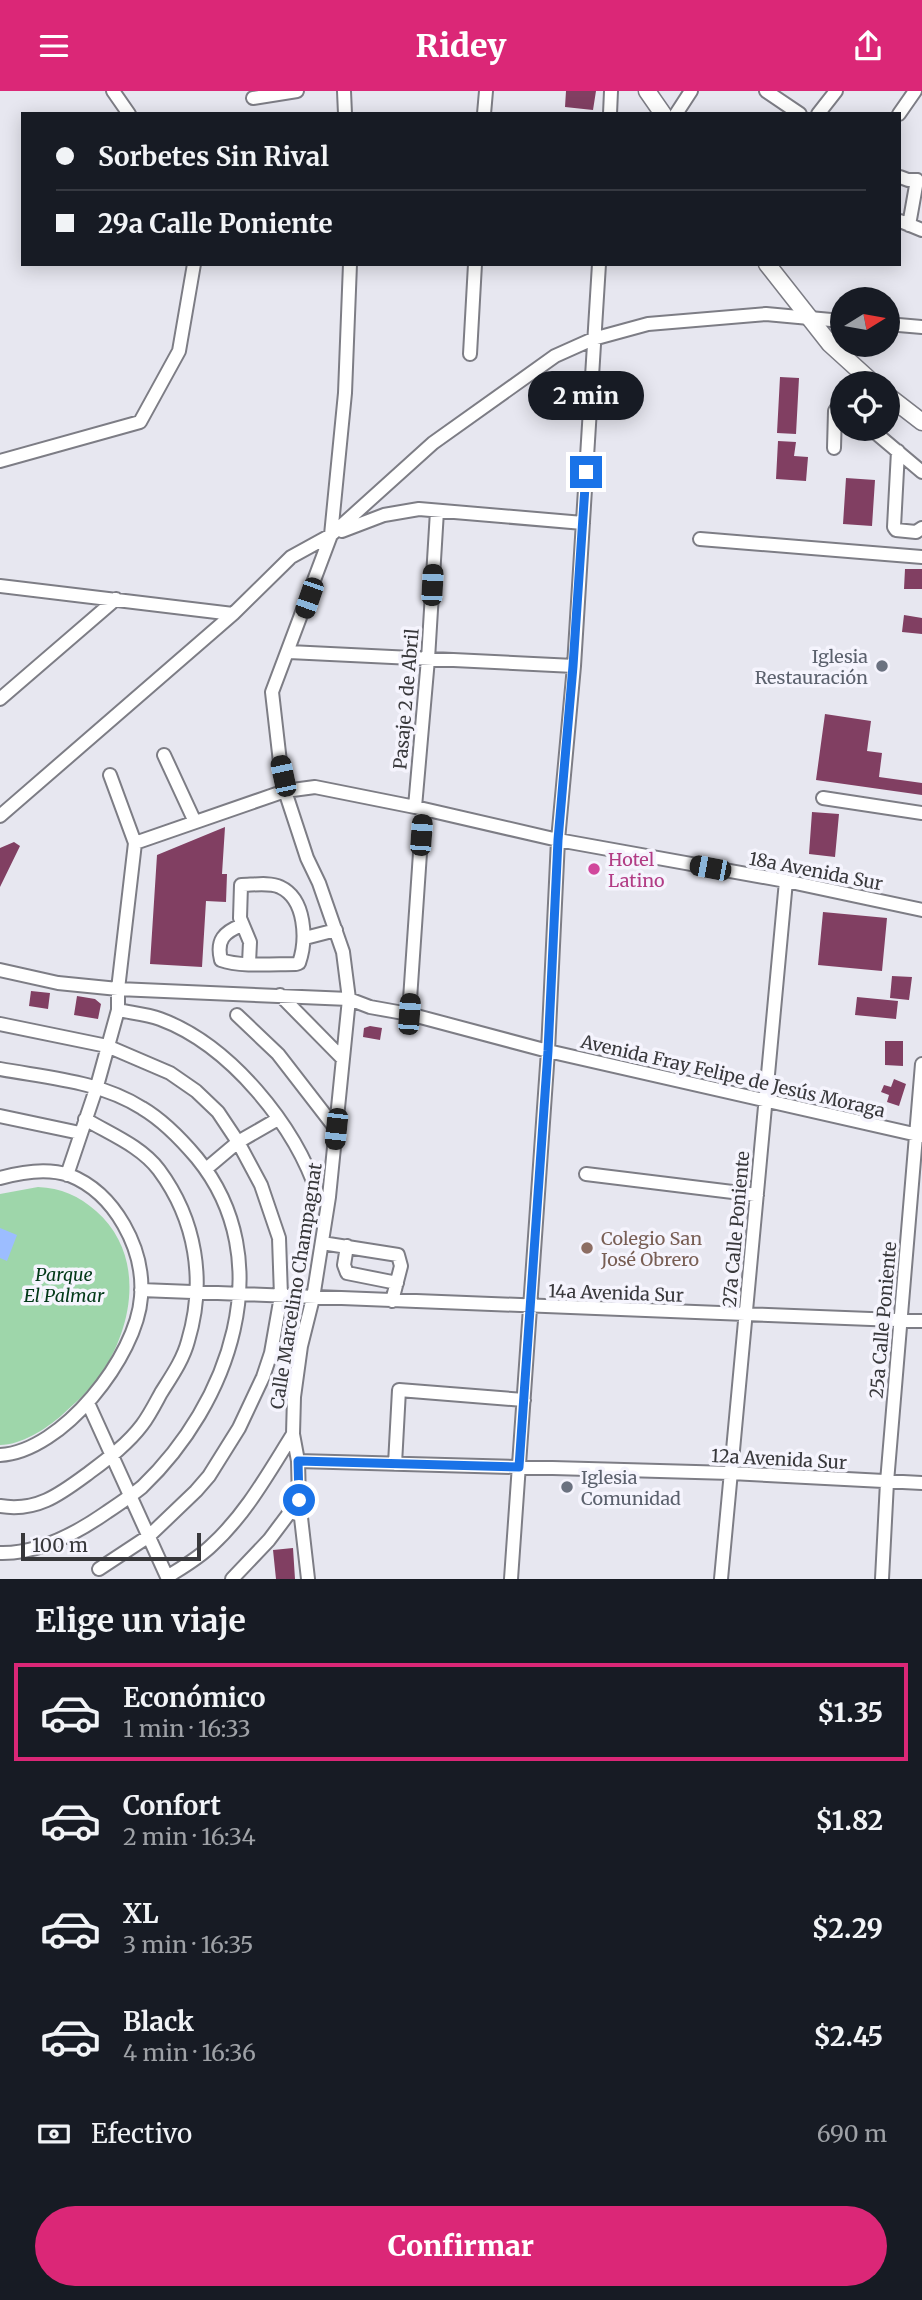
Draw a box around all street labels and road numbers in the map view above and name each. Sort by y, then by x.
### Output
street label: Pasaje 2 de Abril [388,627,424,770]
street label: 18a Avenida Sur [747,847,885,895]
street label: Avenida Fray Felipe de Jesús Moraga [578,1030,888,1122]
street label: 27a Calle Poniente [718,1150,754,1308]
street label: Calle Marcelino Champagnat [265,1161,327,1411]
street label: 25a Calle Poniente [865,1241,901,1399]
street label: 14a Avenida Sur [548,1279,684,1307]
street label: 12a Avenida Sur [710,1444,848,1474]

